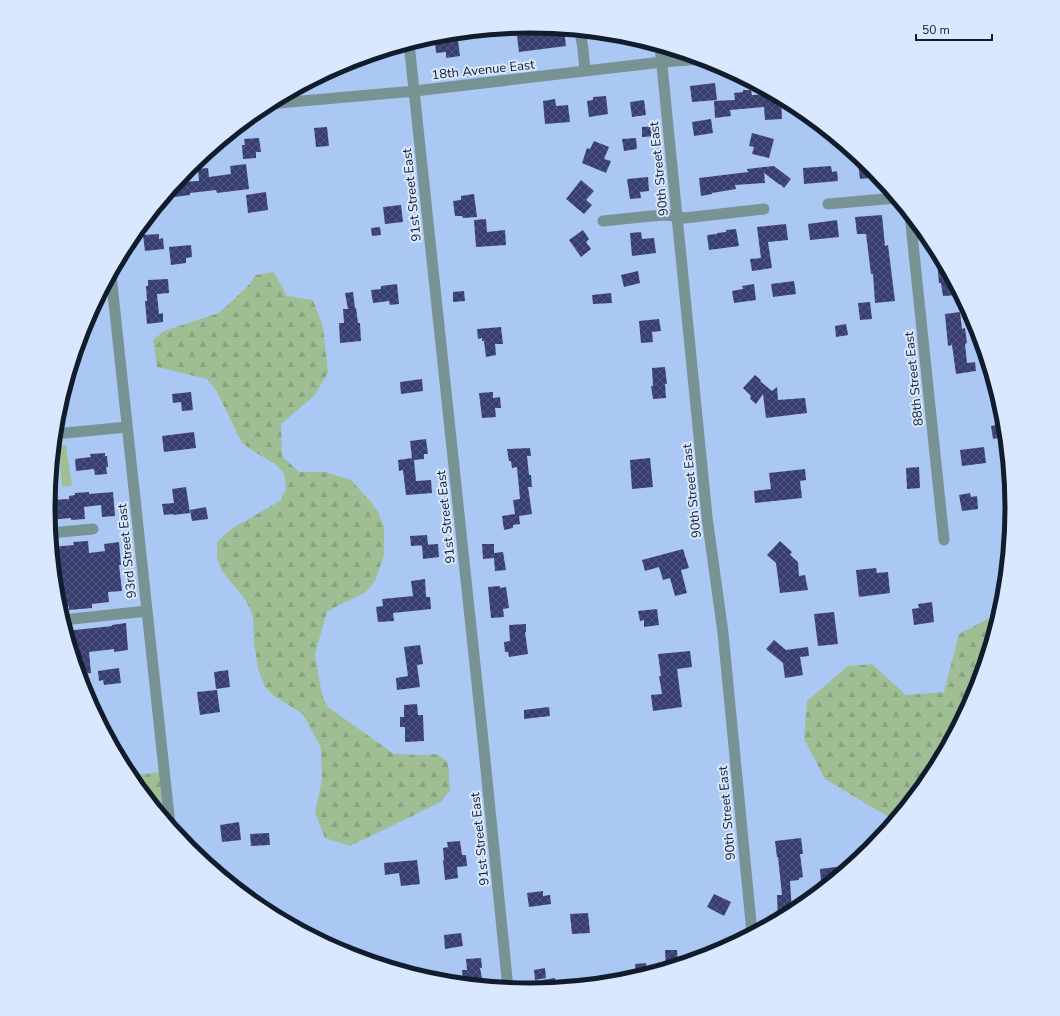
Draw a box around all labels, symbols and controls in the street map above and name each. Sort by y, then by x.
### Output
scale bar [916,16,992,42]
text: 50 m [922,22,950,38]
street label: 18th Avenue East [431,56,536,84]
street label: 90th Street East [645,120,673,217]
street label: 91st Street East [398,147,426,242]
street label: 88th Street East [900,330,928,427]
street label: 90th Street East [678,442,706,539]
street label: 91st Street East [432,469,460,564]
street label: 93rd Street East [113,502,141,599]
street label: 90th Street East [714,764,740,861]
street label: 91st Street East [466,791,494,886]

